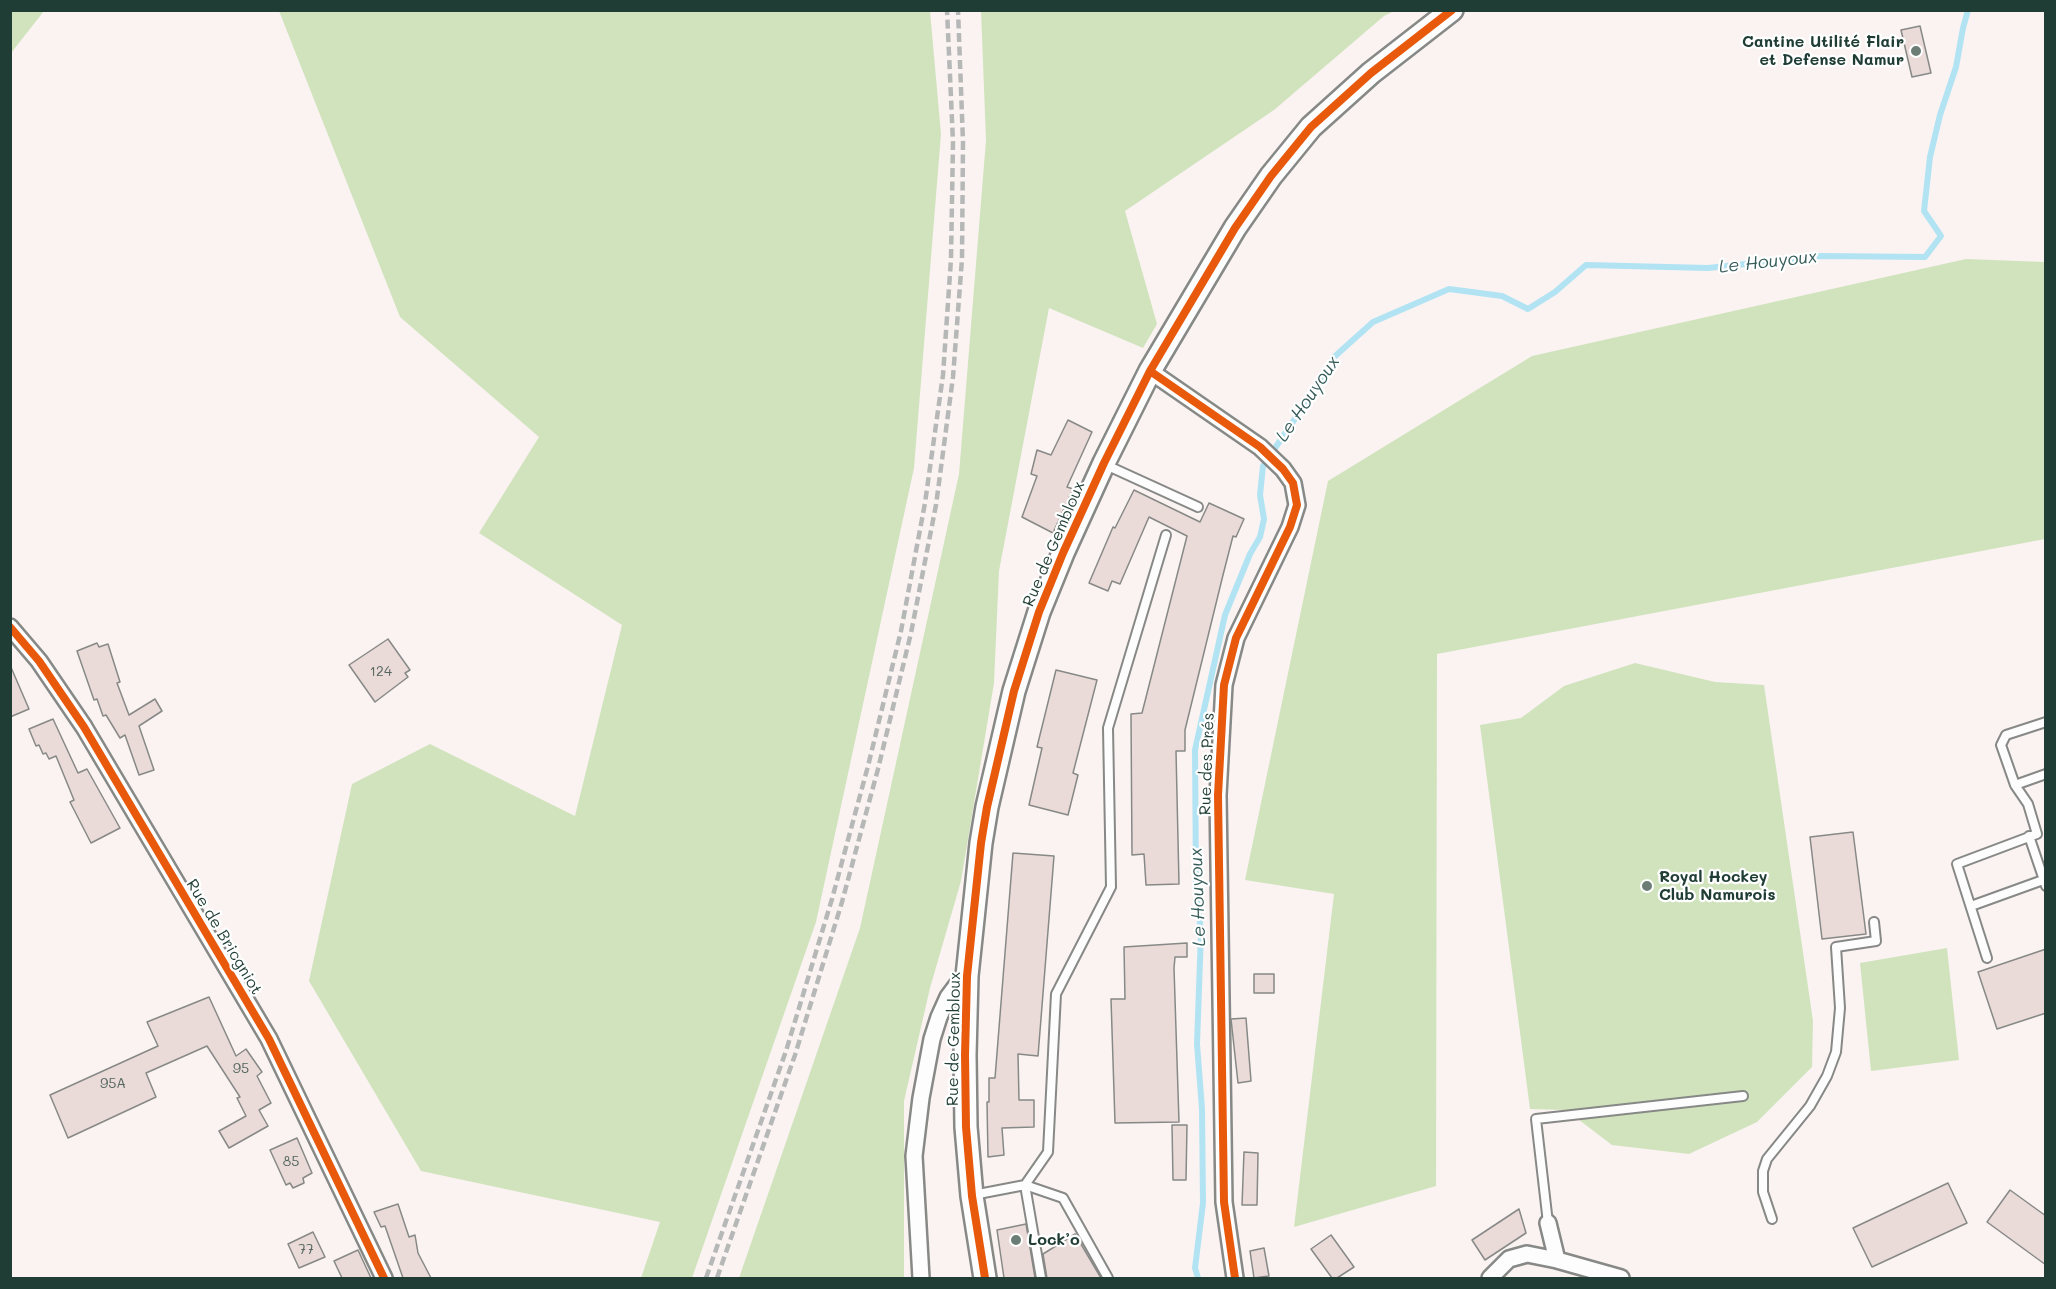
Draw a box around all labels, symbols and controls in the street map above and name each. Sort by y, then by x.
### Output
place label: Cantine Utilité Flair et Defense Namur [1742,32,1904,70]
marker: Cantine Utilité Flair et Defense Namur [1909,44,1923,58]
water label: Le Houyoux [1718,246,1818,278]
water label: Le Houyoux [1271,352,1345,446]
street label: Rue de Gembloux [1019,478,1089,610]
house number: 124 [370,664,392,680]
street label: Rue des Prés [1196,712,1218,816]
water label: Le Houyoux [1185,847,1211,947]
place label: Royal Hockey Club Namurois [1659,867,1776,905]
street label: Rue de Bricgniot [182,876,266,998]
marker: Royal Hockey Club Namurois [1640,879,1654,893]
street label: Rue de Gembloux [943,972,965,1106]
house number: 95 [233,1061,249,1077]
house number: 95A [100,1076,126,1092]
house number: 85 [283,1154,299,1170]
place label: Lock’o [1028,1230,1080,1250]
marker: Lock’o [1009,1233,1023,1247]
house number: 77 [298,1242,314,1258]

